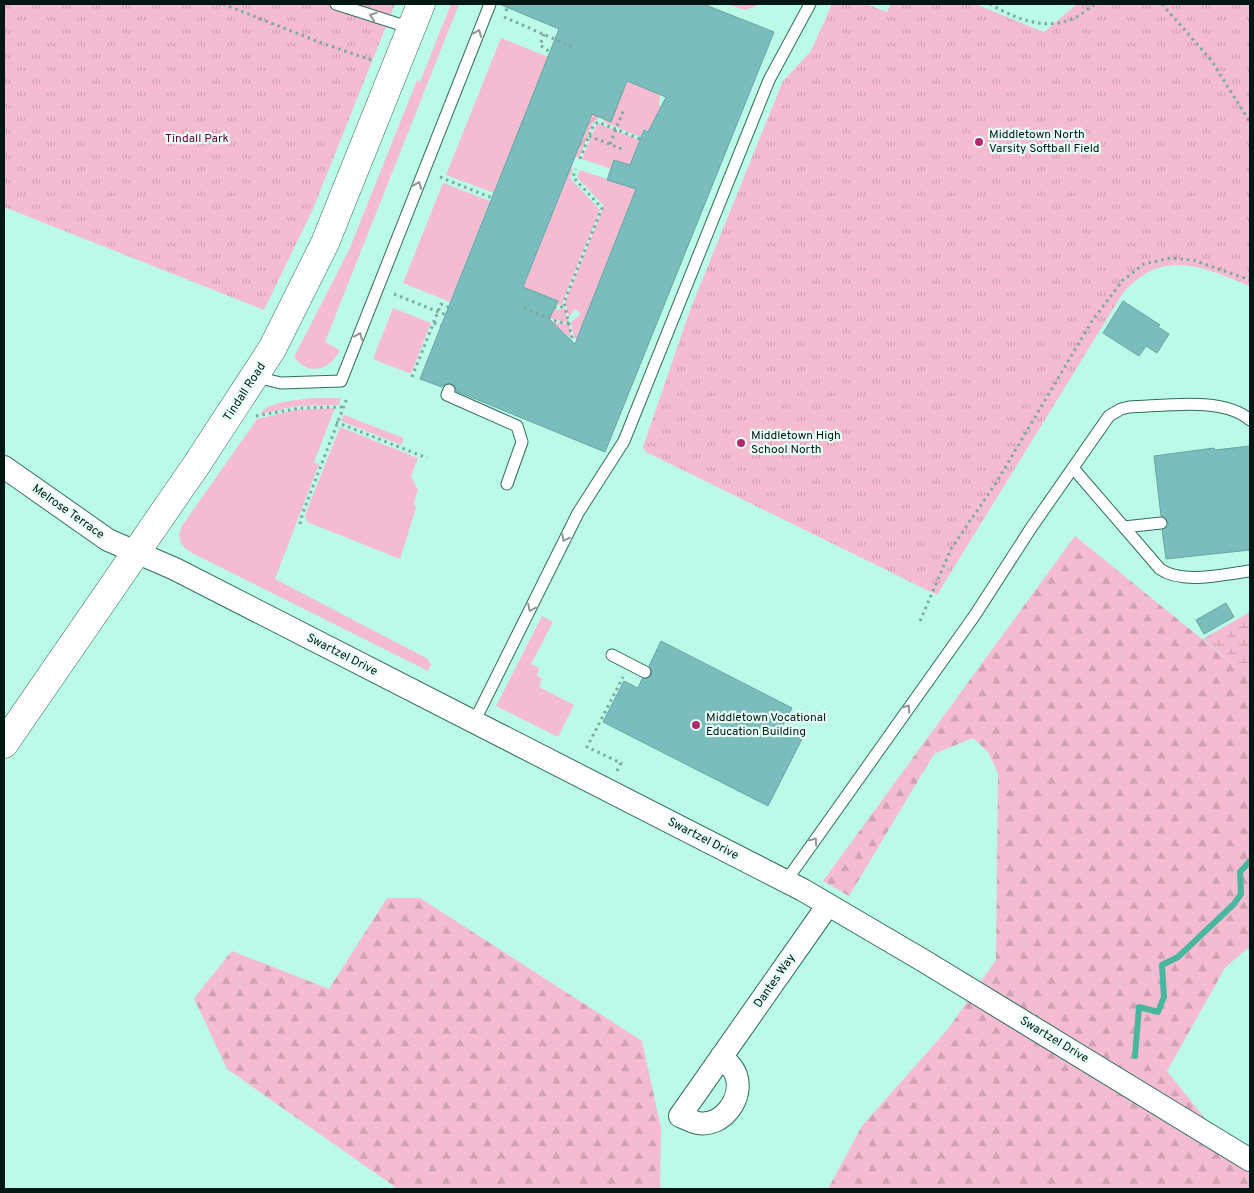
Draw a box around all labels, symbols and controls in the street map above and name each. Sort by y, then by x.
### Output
one-way arrow [369,12,378,22]
one-way arrow [472,30,482,38]
place label: Middletown North Varsity Softball Field [989,127,1100,157]
park label: Tindall Park [165,131,229,147]
marker: Middletown North Varsity Softball Field [973,136,985,148]
one-way arrow [413,181,423,189]
one-way arrow [352,332,363,341]
street label: Tindall Road [220,360,270,424]
place label: Middletown High School North [751,428,841,458]
marker: Middletown High School North [735,437,747,449]
street label: Melrose Terrace [29,481,107,543]
one-way arrow [561,533,571,542]
one-way arrow [526,603,537,612]
street label: Swartzel Drive [304,630,380,680]
one-way arrow [901,705,910,714]
place label: Middletown Vocational Education Building [706,710,826,740]
marker: Middletown Vocational Education Building [690,719,702,731]
street label: Swartzel Drive [665,814,741,864]
one-way arrow [808,838,817,847]
street label: Dantes Way [751,951,799,1011]
street label: Swartzel Drive [1017,1013,1091,1067]

